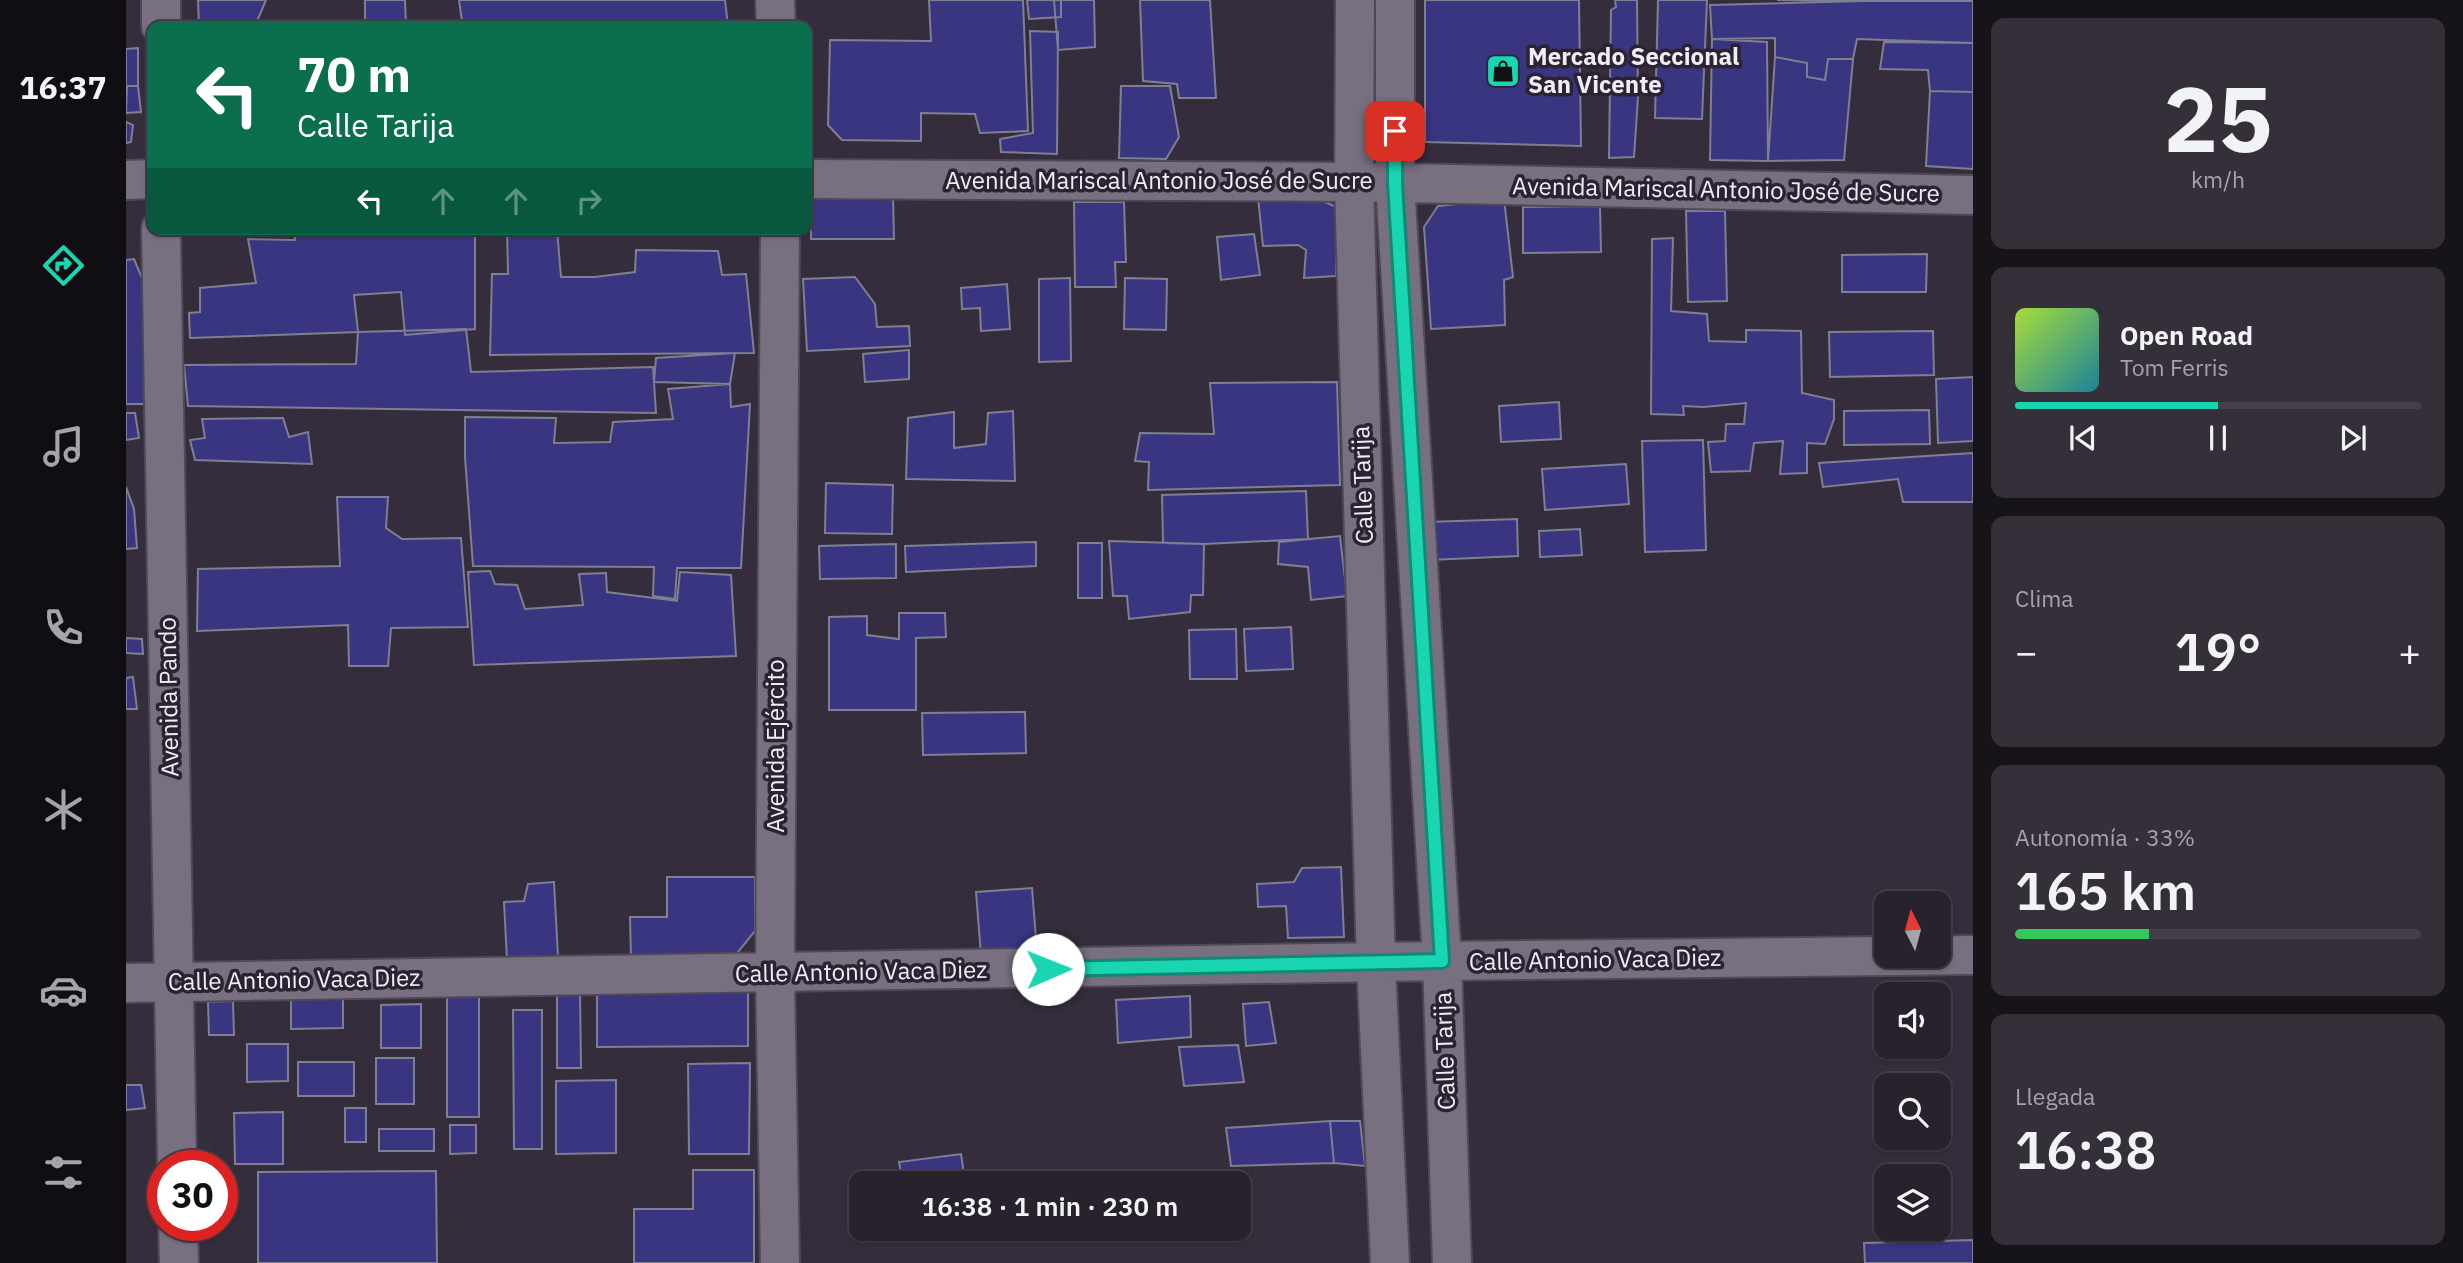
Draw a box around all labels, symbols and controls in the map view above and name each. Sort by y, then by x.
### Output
place label: Mercado Seccional San Vicente [1528,40,1739,100]
text: 70 m [297,42,411,105]
icon: left [182,49,273,140]
shop icon: Mercado Seccional San Vicente [1484,52,1522,90]
text: 25 [2163,59,2273,177]
text: 16:37 [19,66,107,108]
pin [1365,101,1425,161]
text: Calle Tarija [297,104,454,146]
icon: arrive [1376,112,1414,150]
street label: Avenida Mariscal Antonio José de Sucre [945,164,1373,196]
text: km/h [2191,164,2245,194]
street label: Avenida Mariscal Antonio José de Sucre [1512,169,1940,209]
icon: left [351,182,389,220]
icon: ahead [424,182,462,220]
icon: ahead [497,182,535,220]
icon: right [570,182,608,220]
icon: directions [39,241,88,290]
text: Open Road [2120,318,2253,352]
text: Tom Ferris [2120,352,2229,382]
icon: previous [2064,419,2102,457]
icon: pause [2199,419,2237,457]
icon: next [2334,419,2372,457]
icon: music [39,422,88,471]
street label: Calle Tarija [1344,425,1380,545]
text: Clima [2015,583,2074,613]
icon: phone [39,603,88,652]
street label: Avenida Pando [151,617,185,777]
text: 19° [2175,618,2261,685]
text: − [2015,627,2038,676]
text: + [2398,627,2421,676]
street label: Avenida Ejército [759,659,791,833]
icon: climate [39,785,88,834]
text: Autonomía · 33% [2015,822,2195,852]
text: 165 km [2015,857,2196,924]
north arrow [1874,891,1951,968]
map controls [1874,891,1951,1241]
position arrow [1011,932,1085,1006]
street label: Calle Antonio Vaca Diez [1468,941,1722,977]
street label: Calle Antonio Vaca Diez [734,953,988,989]
street label: Calle Antonio Vaca Diez [167,961,421,997]
icon: car [39,966,88,1015]
button: sound [1874,982,1951,1059]
street label: Calle Tarija [1426,991,1462,1111]
button: search [1874,1073,1951,1150]
text: Llegada [2015,1081,2095,1111]
text: 16:38 [2015,1116,2156,1183]
icon: filters [39,1148,88,1197]
speed limit sign: 30 [147,1150,238,1241]
button: layers [1874,1164,1951,1241]
text: 16:38 · 1 min · 230 m [922,1189,1178,1223]

